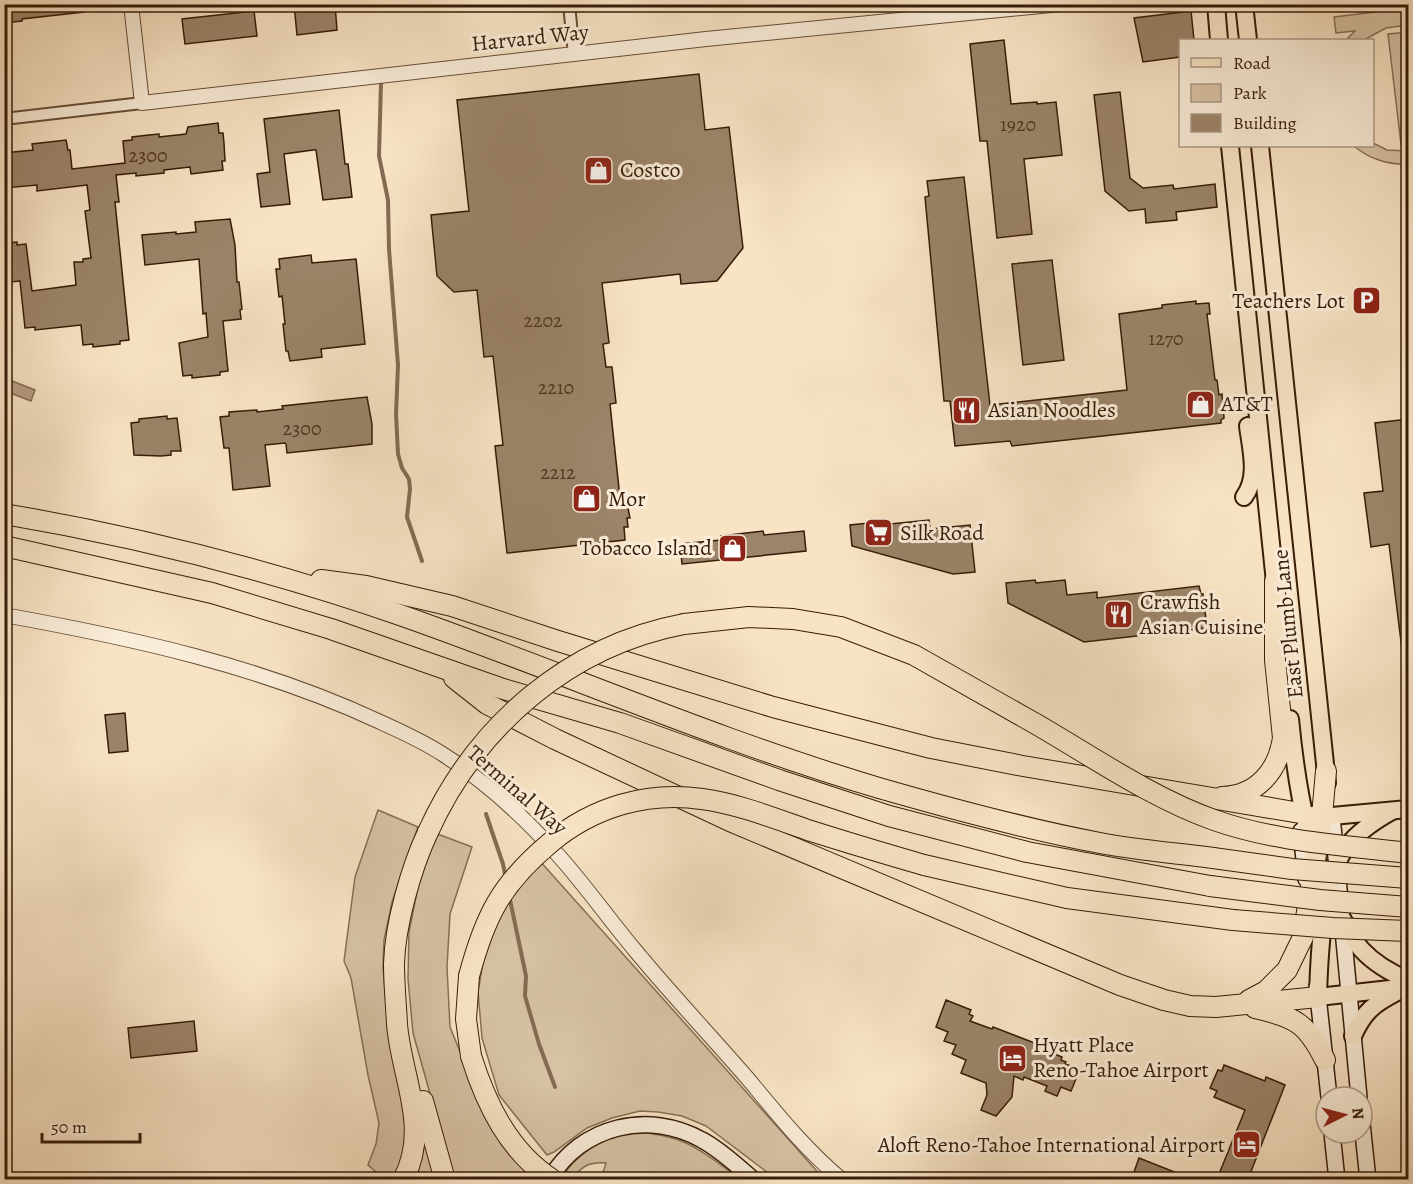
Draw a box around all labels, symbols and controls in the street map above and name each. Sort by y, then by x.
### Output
street label: Harvard Way [470,17,590,59]
legend [1179,39,1374,147]
text: Road [1233,51,1271,75]
text: Park [1233,81,1267,105]
house number: 1920 [1000,111,1036,138]
text: Building [1233,111,1297,135]
house number: 2300 [128,142,168,169]
shop icon: Costco [583,154,615,186]
place label: Costco [620,155,680,185]
parking icon: Teachers Lot [1350,285,1382,317]
place label: Teachers Lot [1232,286,1345,316]
house number: 2202 [523,307,563,334]
house number: 1270 [1148,325,1184,352]
house number: 2210 [538,374,574,401]
shop icon: AT&T [1184,388,1216,420]
place label: AT&T [1220,389,1273,419]
restaurant icon: Asian Noodles [951,394,983,426]
place label: Asian Noodles [987,395,1116,425]
house number: 2300 [282,415,322,442]
house number: 2212 [540,459,576,486]
shop icon: Mor [571,483,603,515]
place label: Mor [608,484,646,514]
supermarket icon: Silk Road [863,517,895,549]
place label: Silk Road [900,518,984,548]
shop icon: Tobacco Island [717,532,749,564]
place label: Tobacco Island [580,533,712,563]
street label: East Plumb Lane [1265,548,1311,700]
place label: Crawfish Asian Cuisine [1139,587,1263,642]
restaurant icon: Crawfish Asian Cuisine [1103,599,1135,631]
street label: Terminal Way [460,738,574,842]
place label: Hyatt Place Reno-Tahoe Airport [1033,1030,1209,1085]
hotel icon: Hyatt Place Reno-Tahoe Airport [996,1042,1028,1074]
north arrow [1314,1085,1374,1145]
scale bar [42,1106,140,1144]
text: N [1346,1107,1370,1121]
text: 50 m [51,1115,87,1139]
hotel icon: Aloft Reno-Tahoe International Airport [1230,1129,1262,1161]
place label: Aloft Reno-Tahoe International Airport [877,1130,1225,1160]

